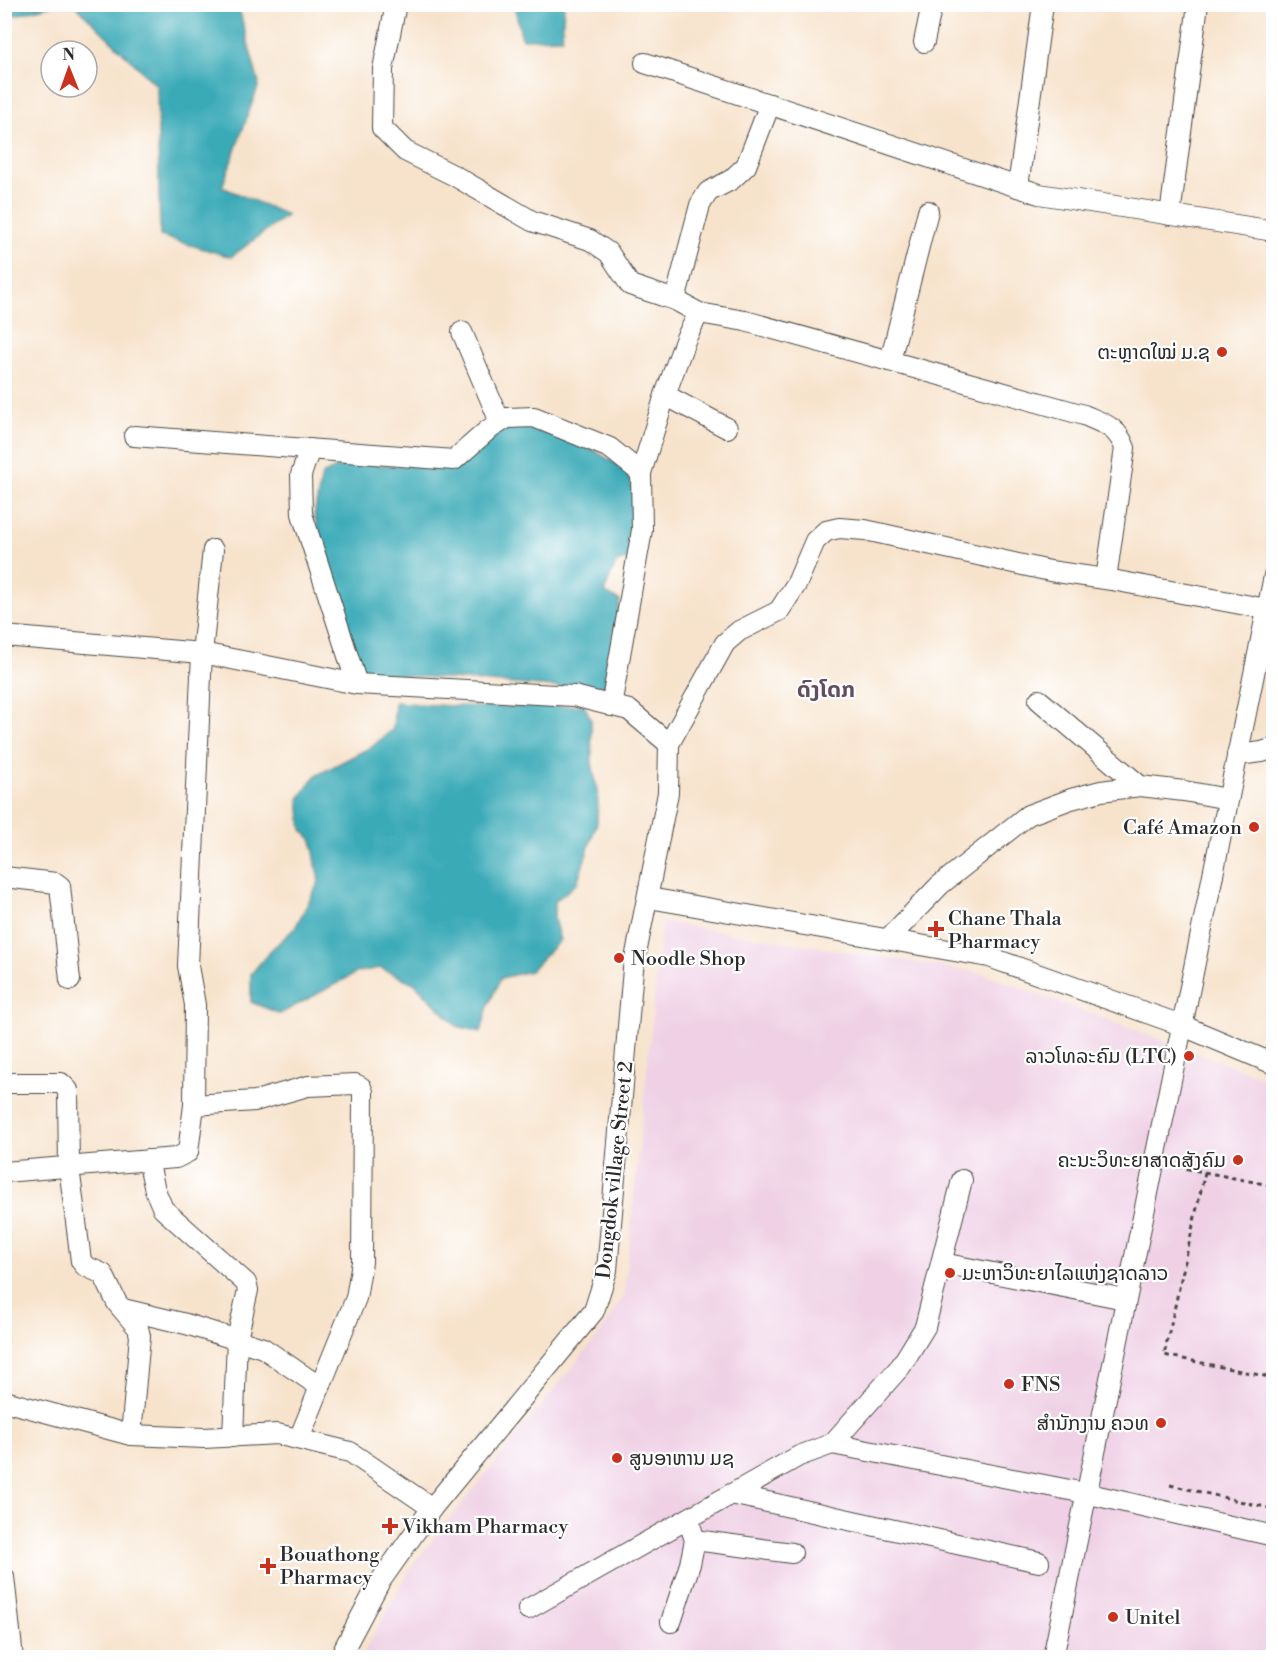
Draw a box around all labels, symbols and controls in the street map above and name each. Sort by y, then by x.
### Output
north arrow [39,39,99,99]
text: N [62,45,76,65]
place label: ຕະຫຼາດໃໝ່ ມ.ຊ [1097,341,1210,366]
marker: ຕະຫຼາດໃໝ່ ມ.ຊ [1215,345,1229,359]
district label: ດົງໂດກ [797,677,855,704]
place label: Café Amazon [1123,816,1242,841]
marker: Café Amazon [1247,820,1261,834]
place label: Chane Thala Pharmacy [948,907,1063,955]
marker: Chane Thala Pharmacy [929,922,943,936]
place label: Noodle Shop [631,947,746,972]
marker: Noodle Shop [612,951,626,965]
place label: ລາວໂທລະຄົມ (LTC) [1025,1045,1177,1070]
marker: ລາວໂທລະຄົມ (LTC) [1182,1049,1196,1063]
street label: Dongdok village Street 2 [592,1060,639,1280]
place label: ຄະນະວິທະຍາສາດສັງຄົມ [1058,1149,1226,1174]
marker: ຄະນະວິທະຍາສາດສັງຄົມ [1231,1153,1245,1167]
place label: ມະຫາວິທະຍາໄລແຫ່ງຊາດລາວ [962,1262,1169,1287]
marker: ມະຫາວິທະຍາໄລແຫ່ງຊາດລາວ [943,1266,957,1280]
place label: FNS [1021,1373,1061,1398]
marker: FNS [1002,1377,1016,1391]
place label: ສຳນັກງານ ຄວທ [1036,1412,1149,1437]
marker: ສຳນັກງານ ຄວທ [1154,1416,1168,1430]
place label: ສູນອາຫານ ມຊ [629,1447,734,1472]
marker: ສູນອາຫານ ມຊ [610,1451,624,1465]
place label: Vikham Pharmacy [401,1515,568,1540]
marker: Vikham Pharmacy [383,1519,397,1533]
place label: Bouathong Pharmacy [279,1543,380,1591]
marker: Bouathong Pharmacy [261,1559,275,1573]
place label: Unitel [1125,1606,1181,1631]
marker: Unitel [1106,1610,1120,1624]

